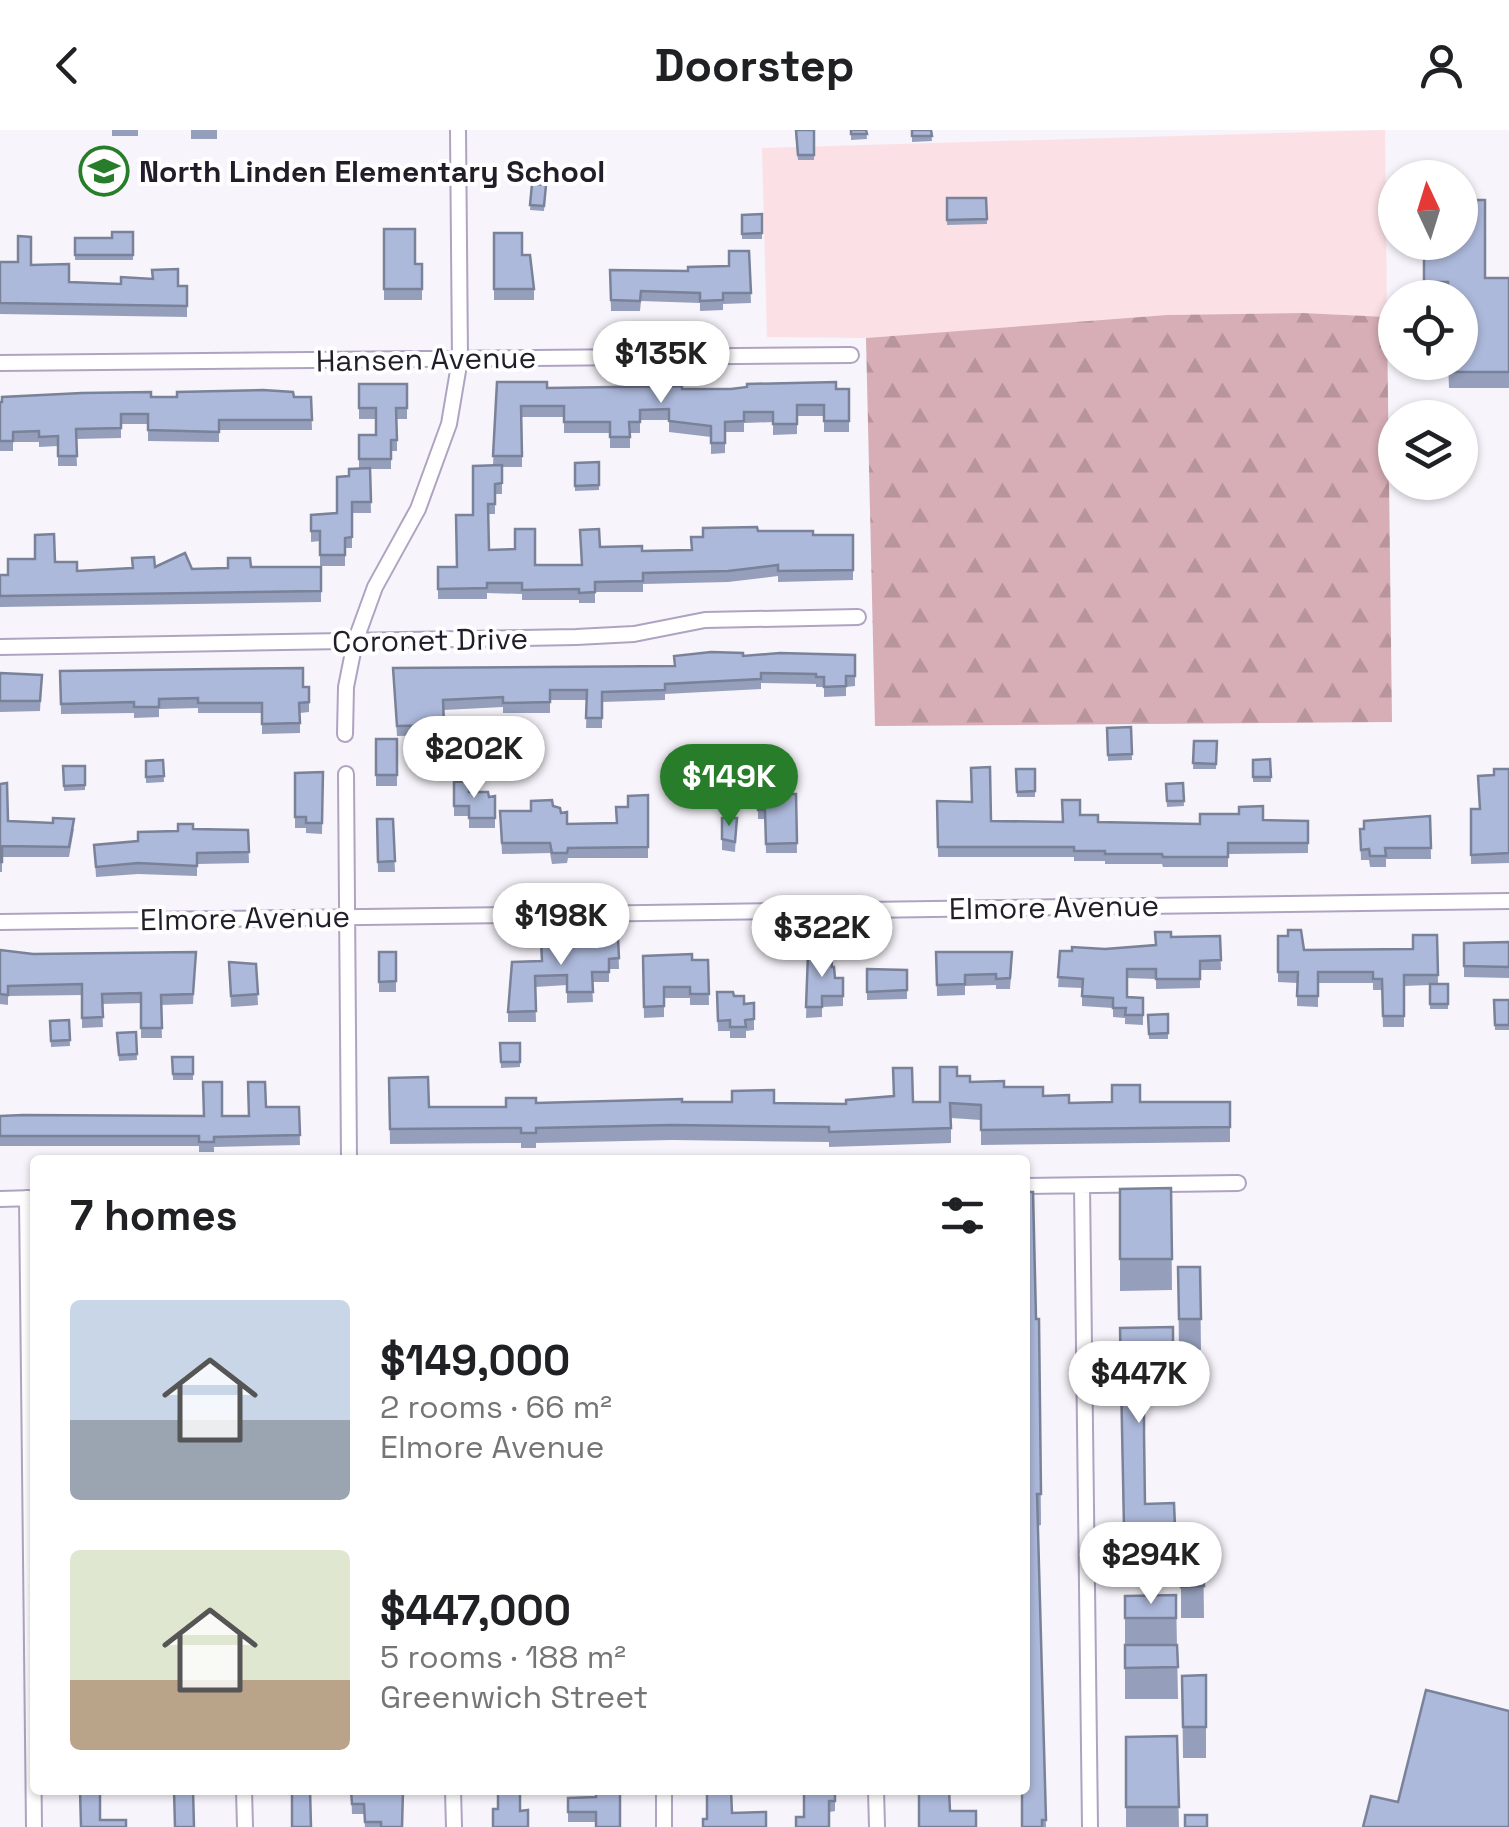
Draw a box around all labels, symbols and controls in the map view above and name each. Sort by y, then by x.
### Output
text: Doorstep [655,37,854,94]
icon: back [40,38,95,93]
icon: person [1414,38,1469,93]
school or university icon: North Linden Elementary School [78,145,130,197]
place label: North Linden Elementary School [139,152,605,191]
north arrow [1378,160,1478,260]
map controls [1378,160,1478,500]
button: locate [1378,280,1478,380]
pin: $135K [591,321,731,406]
text: $135K [615,333,707,373]
street label: Hansen Avenue [315,338,537,380]
button: layers [1378,400,1478,500]
street label: Coronet Drive [332,619,528,661]
pin: $202K [404,716,544,801]
text: $202K [425,728,523,768]
pin: $149K [659,744,799,829]
text: $149K [682,756,776,796]
pin: $198K [491,883,631,968]
street label: Elmore Avenue [948,886,1160,928]
text: $198K [515,895,607,935]
pin: $322K [752,895,892,980]
street label: Elmore Avenue [139,897,351,939]
text: $322K [774,907,870,947]
icon: filters [935,1188,990,1243]
text: 7 homes [70,1189,238,1242]
text: $149,000 [380,1334,570,1387]
icon: home [150,1340,270,1460]
pin: $447K [1069,1341,1209,1426]
text: $447K [1091,1353,1187,1393]
text: 2 rooms · 66 m² [380,1387,612,1427]
text: Elmore Avenue [380,1427,604,1467]
pin: $294K [1081,1522,1221,1607]
text: $294K [1102,1534,1200,1574]
text: $447,000 [380,1584,571,1637]
icon: home [150,1590,270,1710]
text: 5 rooms · 188 m² [380,1637,626,1677]
text: Greenwich Street [380,1677,648,1717]

